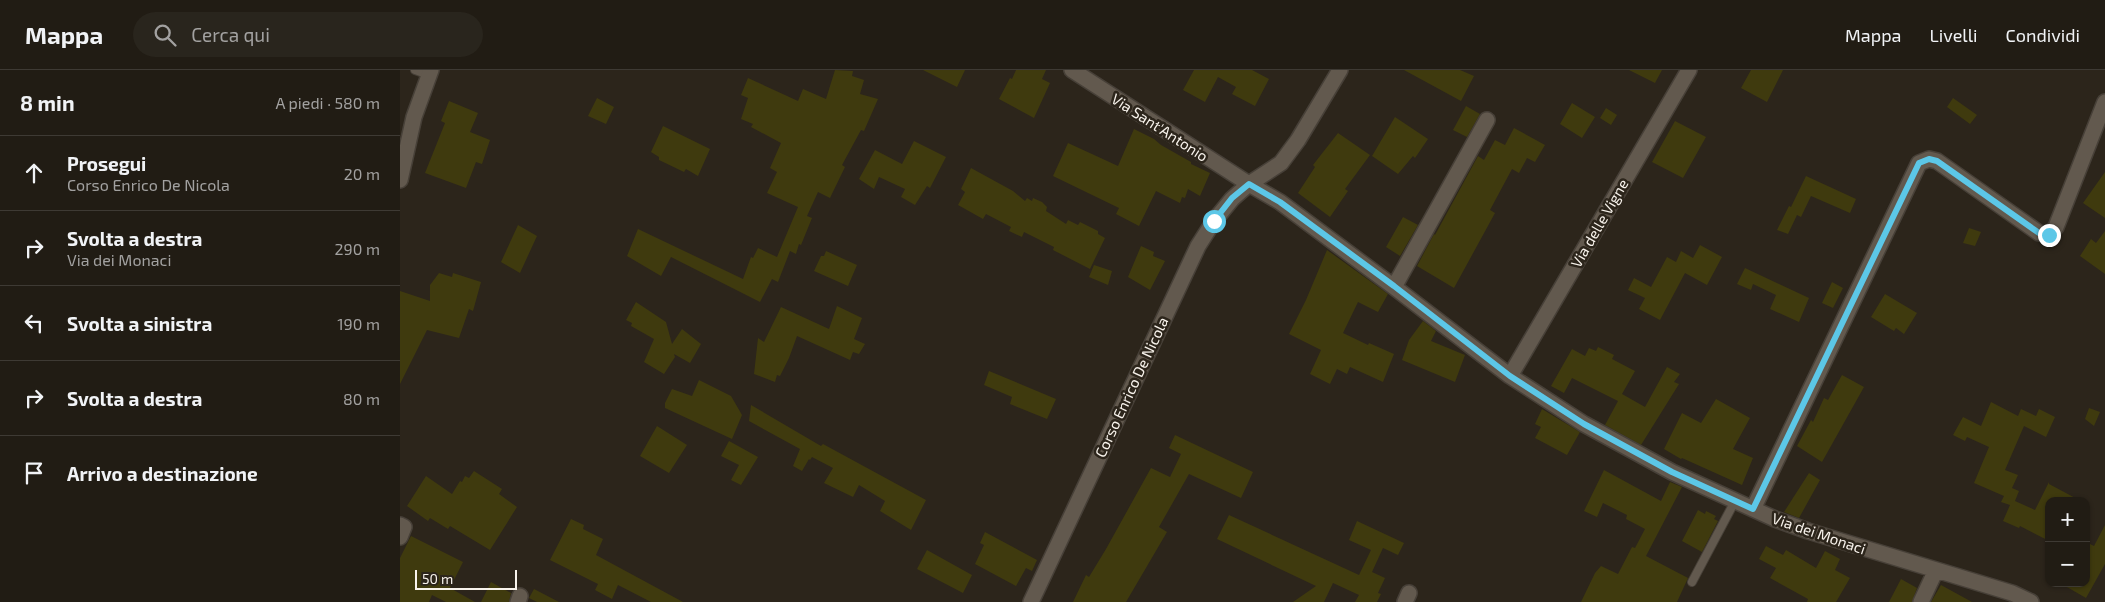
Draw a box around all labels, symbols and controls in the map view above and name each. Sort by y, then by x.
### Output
search box [133,12,483,57]
text: Mappa [25,20,103,49]
icon: search [151,21,179,49]
text: Cerca qui [191,23,270,46]
text: Mappa [1845,24,1902,46]
text: Livelli [1930,24,1977,46]
text: Condividi [2005,24,2080,46]
street label: Via Sant'Antonio [1108,89,1212,165]
text: 8 min [20,90,75,115]
text: A piedi · 580 m [275,93,380,112]
text: Prosegui [67,152,146,175]
icon: ahead [20,159,48,187]
text: 20 m [344,164,380,183]
text: Corso Enrico De Nicola [67,175,230,194]
street label: Via delle Vigne [1566,176,1632,270]
route start [1203,210,1226,233]
route end [2038,224,2061,247]
text: Svolta a destra [67,227,202,250]
icon: right [20,234,48,262]
text: 290 m [335,239,380,258]
text: Via dei Monaci [67,250,171,269]
icon: left [20,309,48,337]
text: Svolta a sinistra [67,312,212,335]
text: 190 m [337,314,380,333]
street label: Corso Enrico De Nicola [1091,314,1171,460]
icon: right [20,384,48,412]
text: Svolta a destra [67,387,202,410]
text: 80 m [343,389,380,408]
icon: arrive [20,459,48,487]
text: Arrivo a destinazione [67,462,258,485]
map controls [2045,497,2090,587]
button: + [2045,497,2090,542]
street label: Via dei Monaci [1770,509,1868,557]
button: − [2045,542,2090,587]
scale bar [415,567,518,590]
text: 50 m [422,570,453,587]

